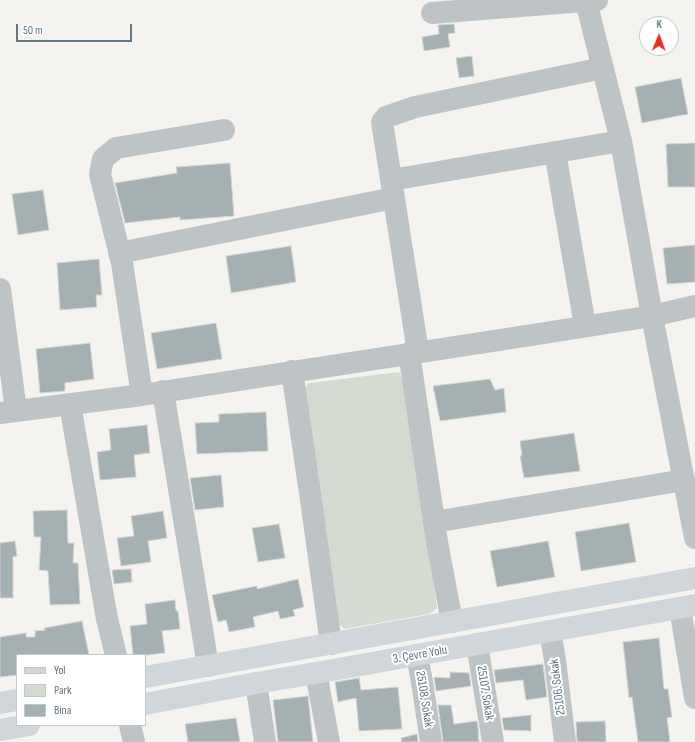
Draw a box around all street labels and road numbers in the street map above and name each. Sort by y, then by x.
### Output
street label: 3. Çevre Yolu [391,643,449,667]
street label: 25106. Sokak [547,658,569,716]
street label: 25107. Sokak [473,664,497,722]
street label: 25108. Sokak [412,670,436,728]

